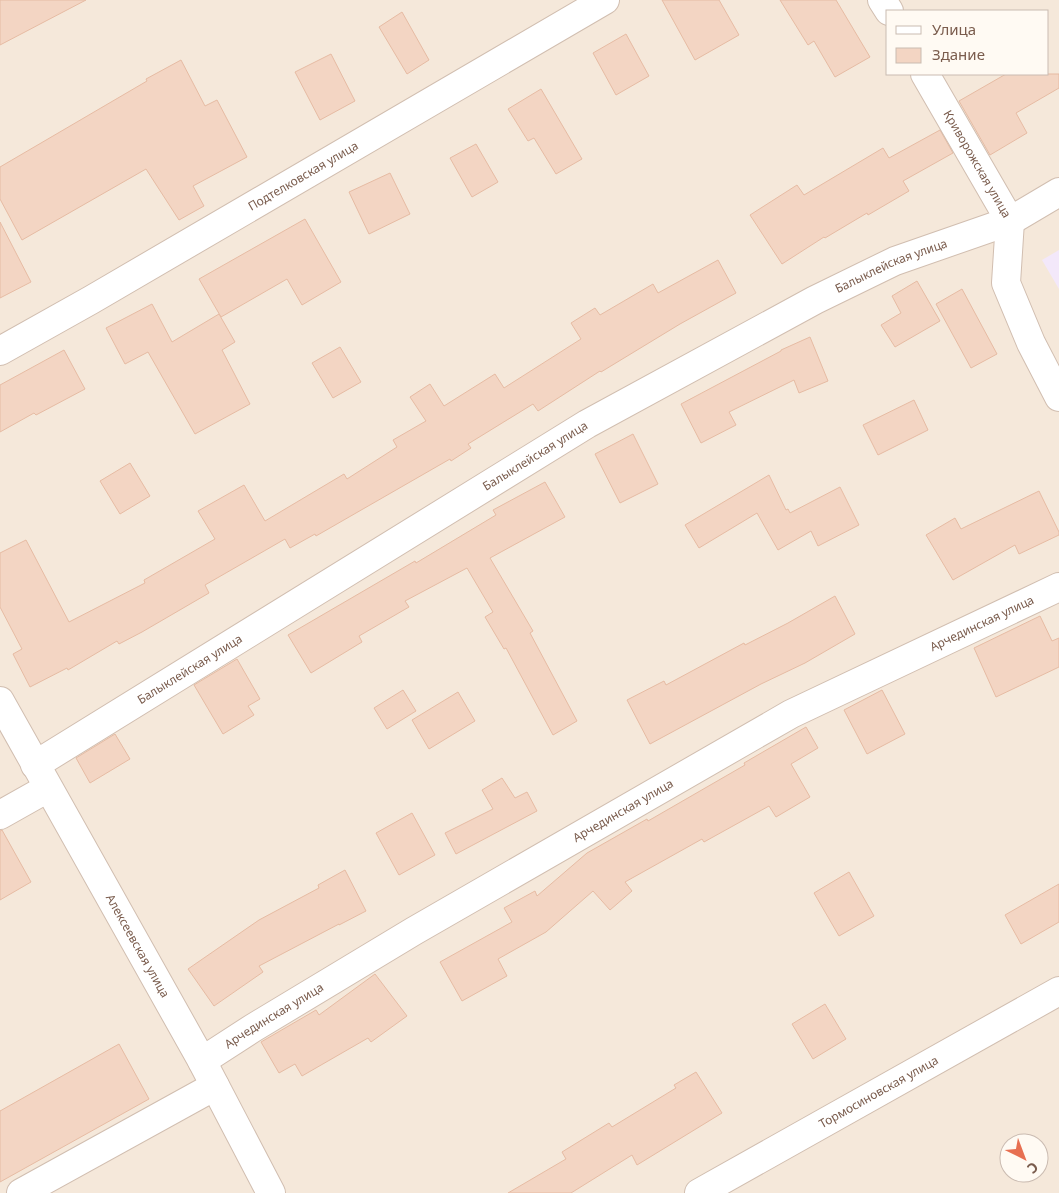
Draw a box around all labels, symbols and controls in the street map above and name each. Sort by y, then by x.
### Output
legend [886,10,1049,75]
text: Улица [932,19,976,39]
text: Здание [932,44,985,64]
street label: Криворожская улица [940,107,1015,221]
street label: Подтелковская улица [245,137,361,215]
street label: Балыклейская улица [832,234,950,297]
street label: Балыклейская улица [479,417,591,494]
street label: Арчединская улица [927,591,1037,655]
street label: Балыклейская улица [134,630,245,708]
street label: Арчединская улица [569,775,676,846]
street label: Алексеевская улица [102,891,174,1001]
street label: Арчединская улица [221,979,326,1052]
street label: Тормосиновская улица [816,1051,941,1132]
north arrow [999,1133,1049,1183]
text: С [1023,1158,1043,1178]

